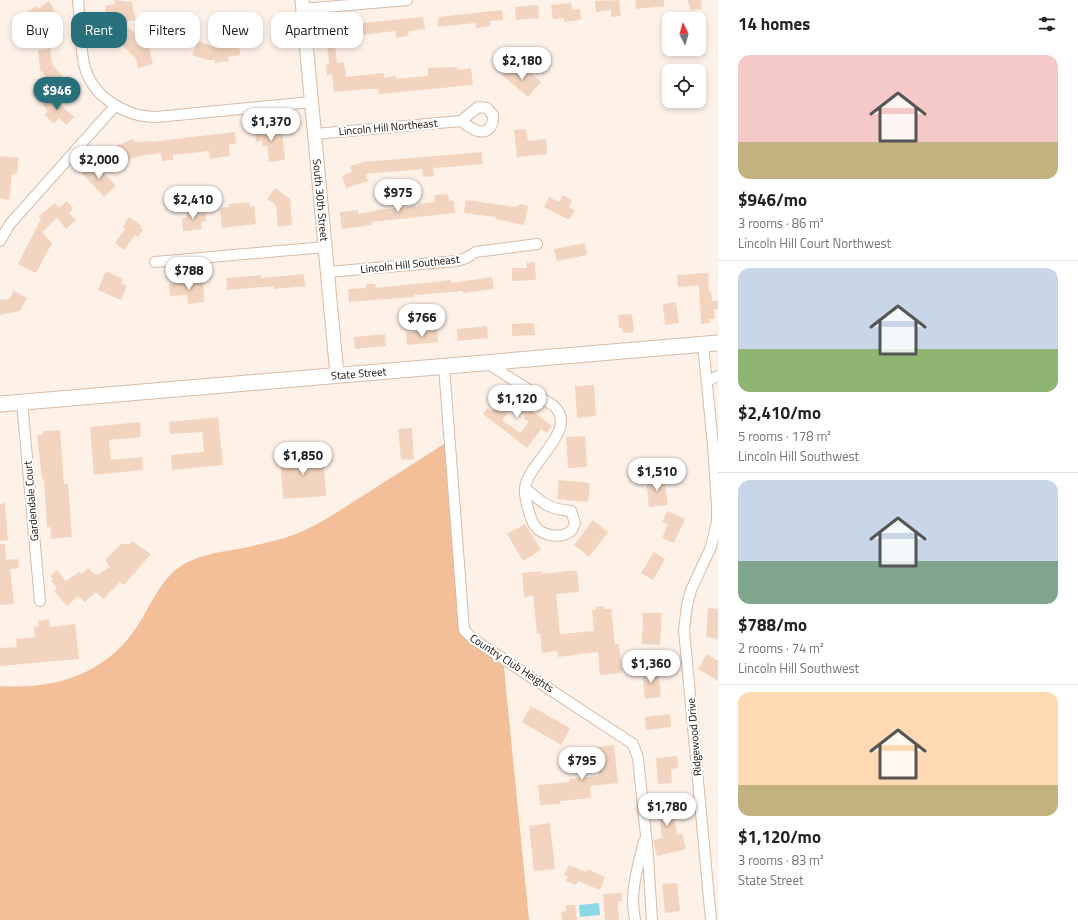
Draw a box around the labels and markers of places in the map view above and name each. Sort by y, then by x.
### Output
pin: $2,180 [489,47,555,81]
pin: $946 [33,77,81,111]
pin: $1,370 [238,108,304,142]
pin: $2,000 [66,146,132,180]
pin: $975 [374,179,422,213]
pin: $2,410 [160,186,226,220]
pin: $788 [165,257,213,291]
pin: $766 [398,304,446,338]
pin: $1,120 [484,385,550,419]
pin: $1,850 [270,442,336,476]
pin: $1,510 [624,458,690,492]
pin: $1,360 [618,650,684,684]
pin: $795 [558,747,606,781]
pin: $1,780 [634,793,700,827]

